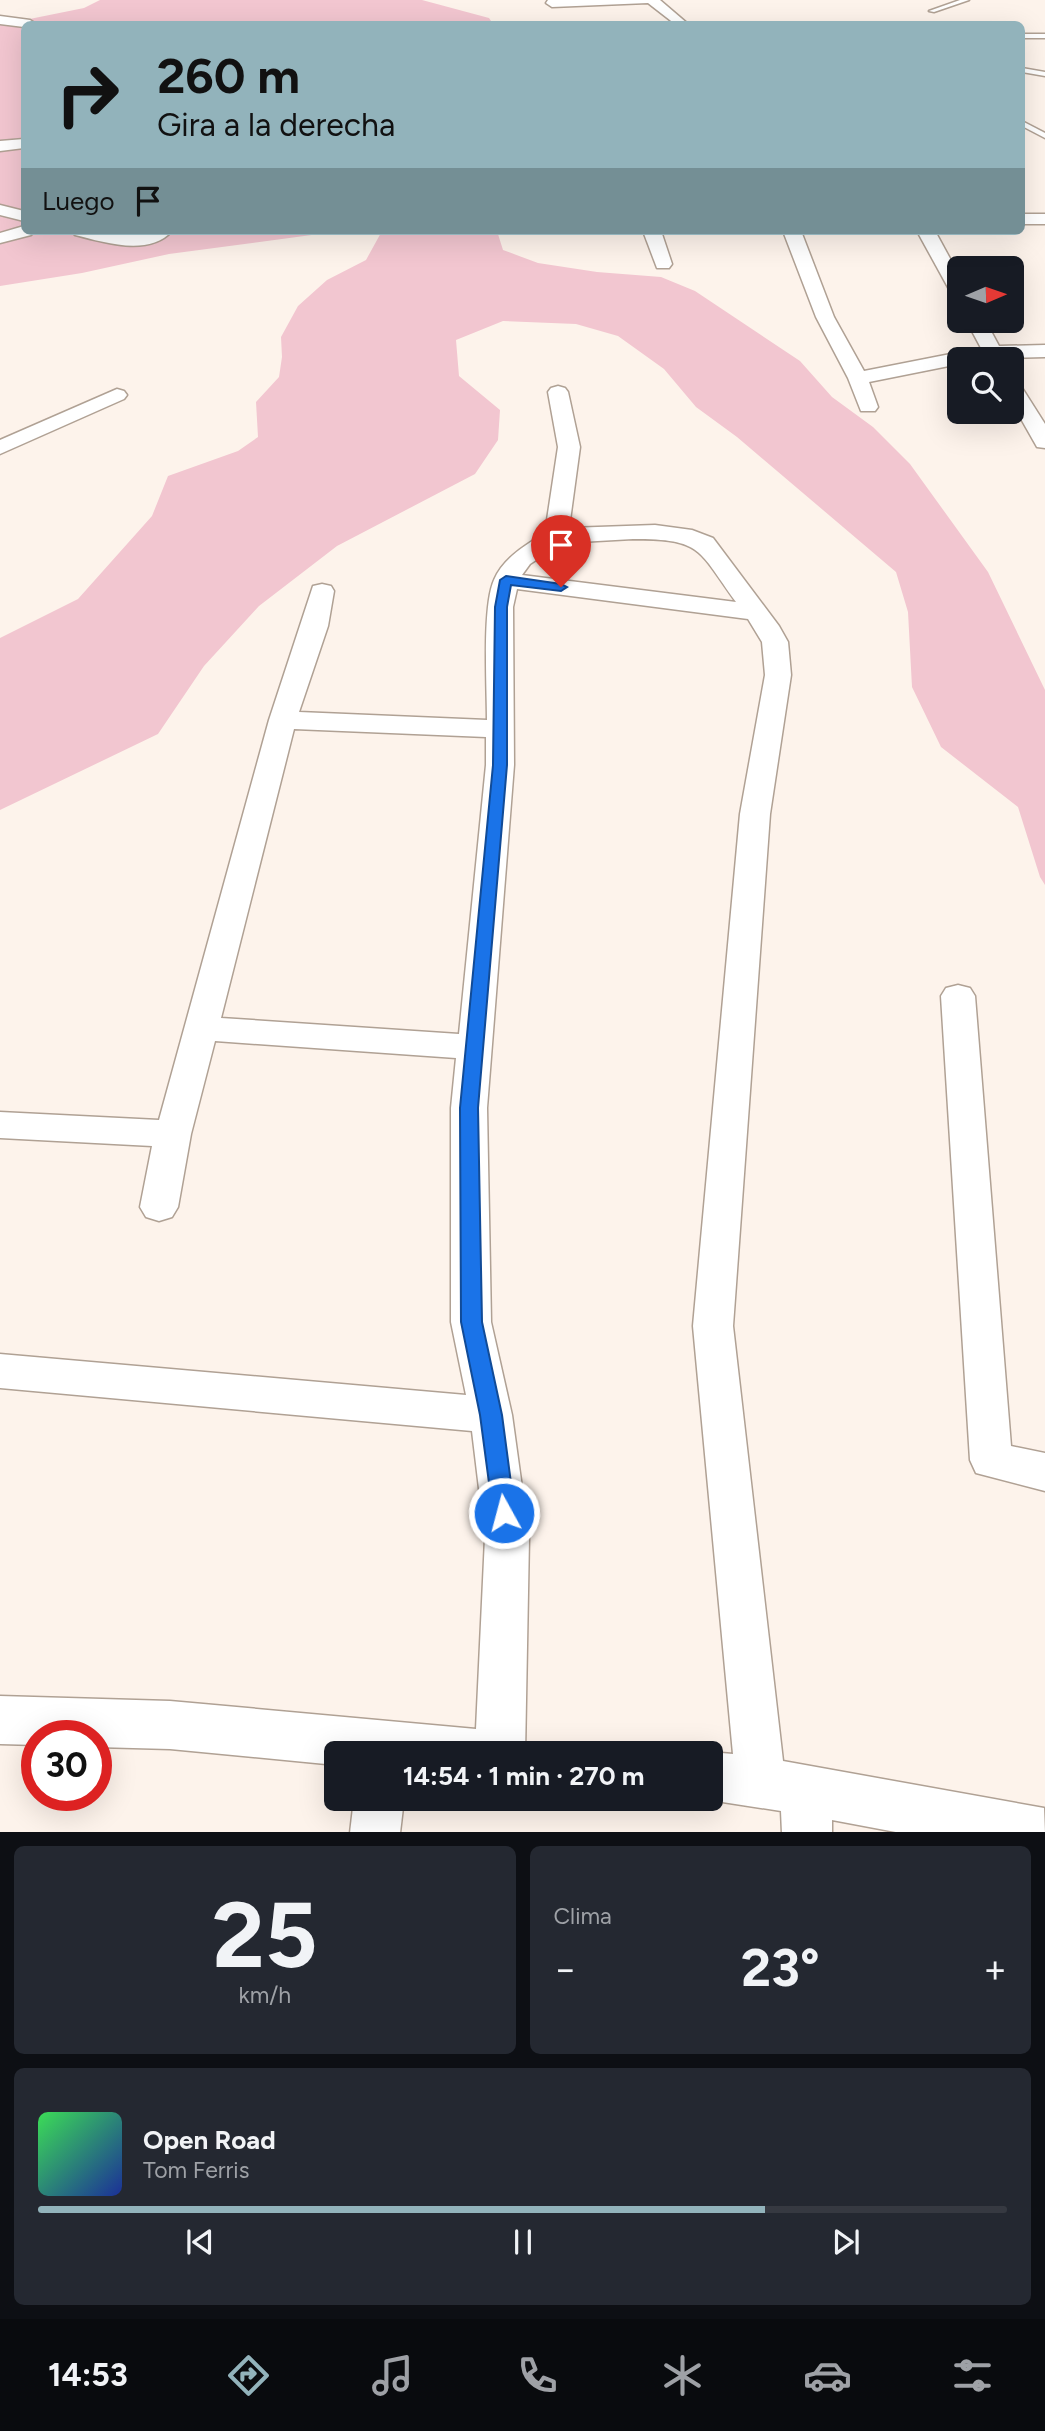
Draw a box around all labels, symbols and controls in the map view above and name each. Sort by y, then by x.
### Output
text: 260 m [157,46,300,105]
icon: right [42,49,133,140]
text: Gira a la derecha [157,106,395,144]
icon: arrive [129,182,167,220]
text: Luego [42,185,115,217]
north arrow [947,256,1024,332]
map controls [947,256,1024,424]
button: search [947,347,1024,424]
pin [531,515,591,587]
icon: arrive [542,526,580,564]
position arrow [467,1476,541,1550]
speed limit sign: 30 [21,1720,112,1811]
text: 14:54 · 1 min · 270 m [403,1760,644,1792]
text: 25 [212,1881,318,1990]
text: Clima [554,1902,612,1930]
text: 23° [741,1937,820,1999]
text: − [554,1946,577,1992]
text: + [983,1946,1007,1992]
text: km/h [238,1981,291,2009]
text: Open Road [143,2124,276,2156]
text: Tom Ferris [143,2156,249,2184]
icon: previous [181,2223,219,2261]
icon: pause [504,2223,542,2261]
icon: next [827,2223,865,2261]
icon: directions [224,2351,273,2400]
icon: music [368,2351,417,2400]
icon: phone [513,2351,562,2400]
icon: climate [658,2351,707,2400]
icon: car [803,2351,852,2400]
icon: filters [948,2351,997,2400]
text: 14:53 [48,2356,128,2394]

